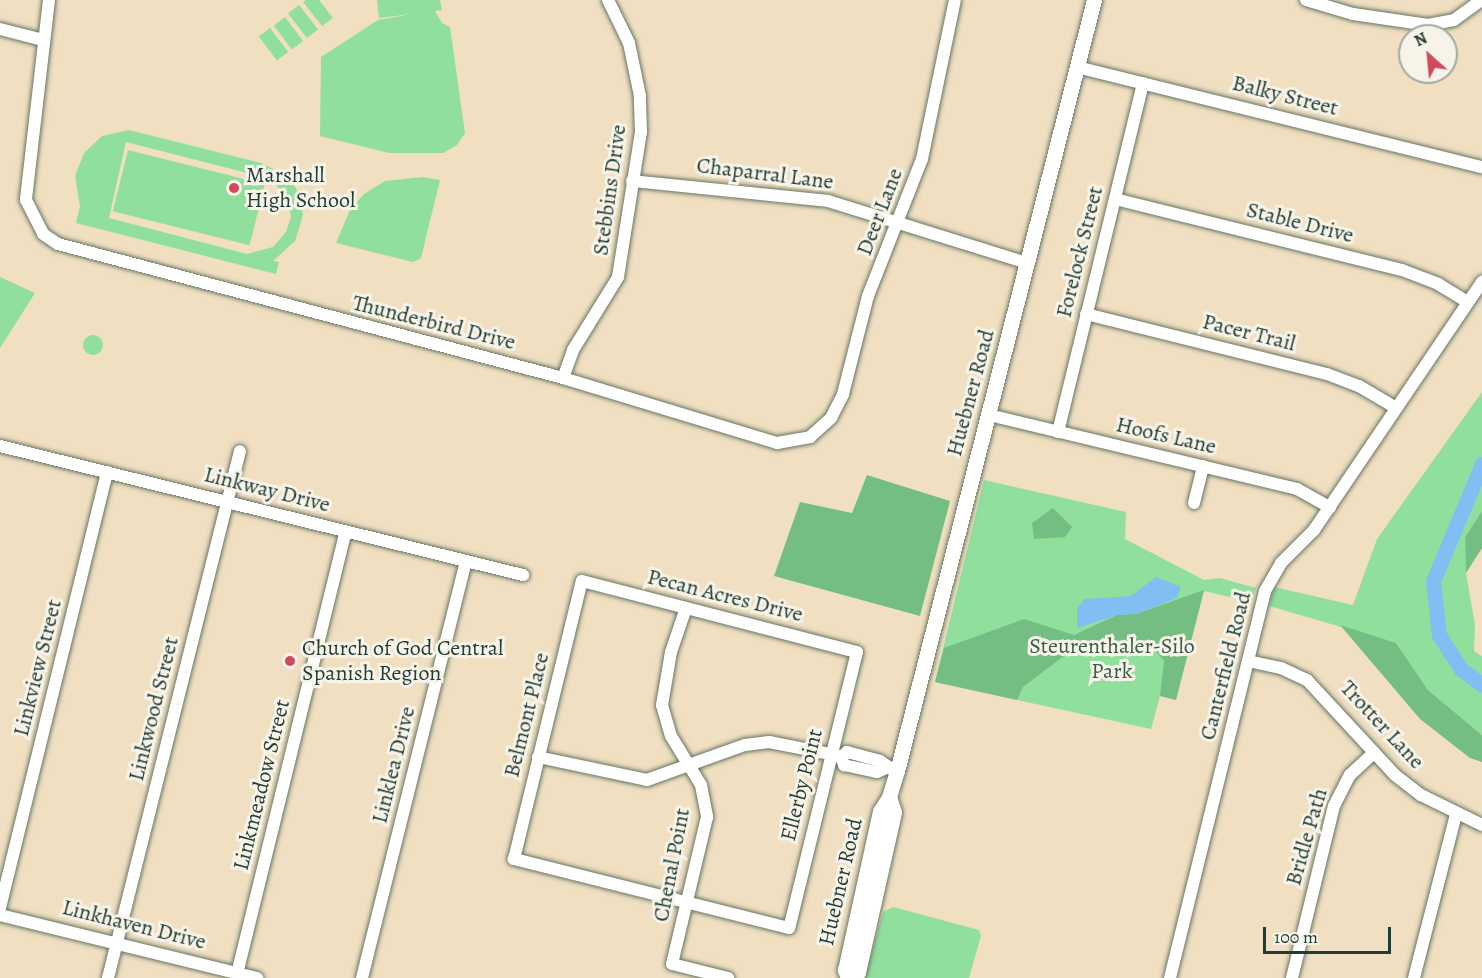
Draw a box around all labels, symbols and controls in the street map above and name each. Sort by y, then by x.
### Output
north arrow [1398,24,1458,84]
text: N [1411,27,1431,52]
street label: Balky Street [1229,70,1341,122]
street label: Stebbins Drive [588,123,632,257]
street label: Chaparral Lane [695,153,835,195]
place label: Marshall High School [246,162,355,214]
street label: Deer Lane [851,165,909,259]
marker: Marshall High School [227,181,241,195]
street label: Forelock Street [1051,184,1109,320]
street label: Stable Drive [1244,197,1356,249]
street label: Thunderbird Drive [350,290,518,356]
street label: Pacer Trail [1200,309,1298,357]
street label: Huebner Road [941,327,1001,459]
street label: Hoofs Lane [1113,412,1219,460]
street label: Linkway Drive [201,462,333,518]
street label: Pecan Acres Drive [645,564,805,628]
street label: Canterfield Road [1195,589,1257,743]
street label: Linkview Street [8,597,68,739]
park label: Steurenthaler-Silo Park [1029,633,1195,684]
street label: Linkwood Street [123,634,185,784]
place label: Church of God Central Spanish Region [302,635,503,686]
street label: Belmont Place [499,650,555,780]
marker: Church of God Central Spanish Region [283,654,297,668]
street label: Trotter Lane [1334,675,1430,775]
street label: Linkmeadow Street [228,697,296,873]
street label: Linklea Drive [367,704,421,826]
street label: Ellerby Point [775,726,829,844]
street label: Bridle Path [1281,785,1333,889]
street label: Chenal Point [648,806,696,924]
street label: Huebner Road [814,816,868,948]
street label: Linkhaven Drive [59,894,209,956]
scale bar [1266,915,1394,953]
text: 100 m [1274,925,1318,949]

